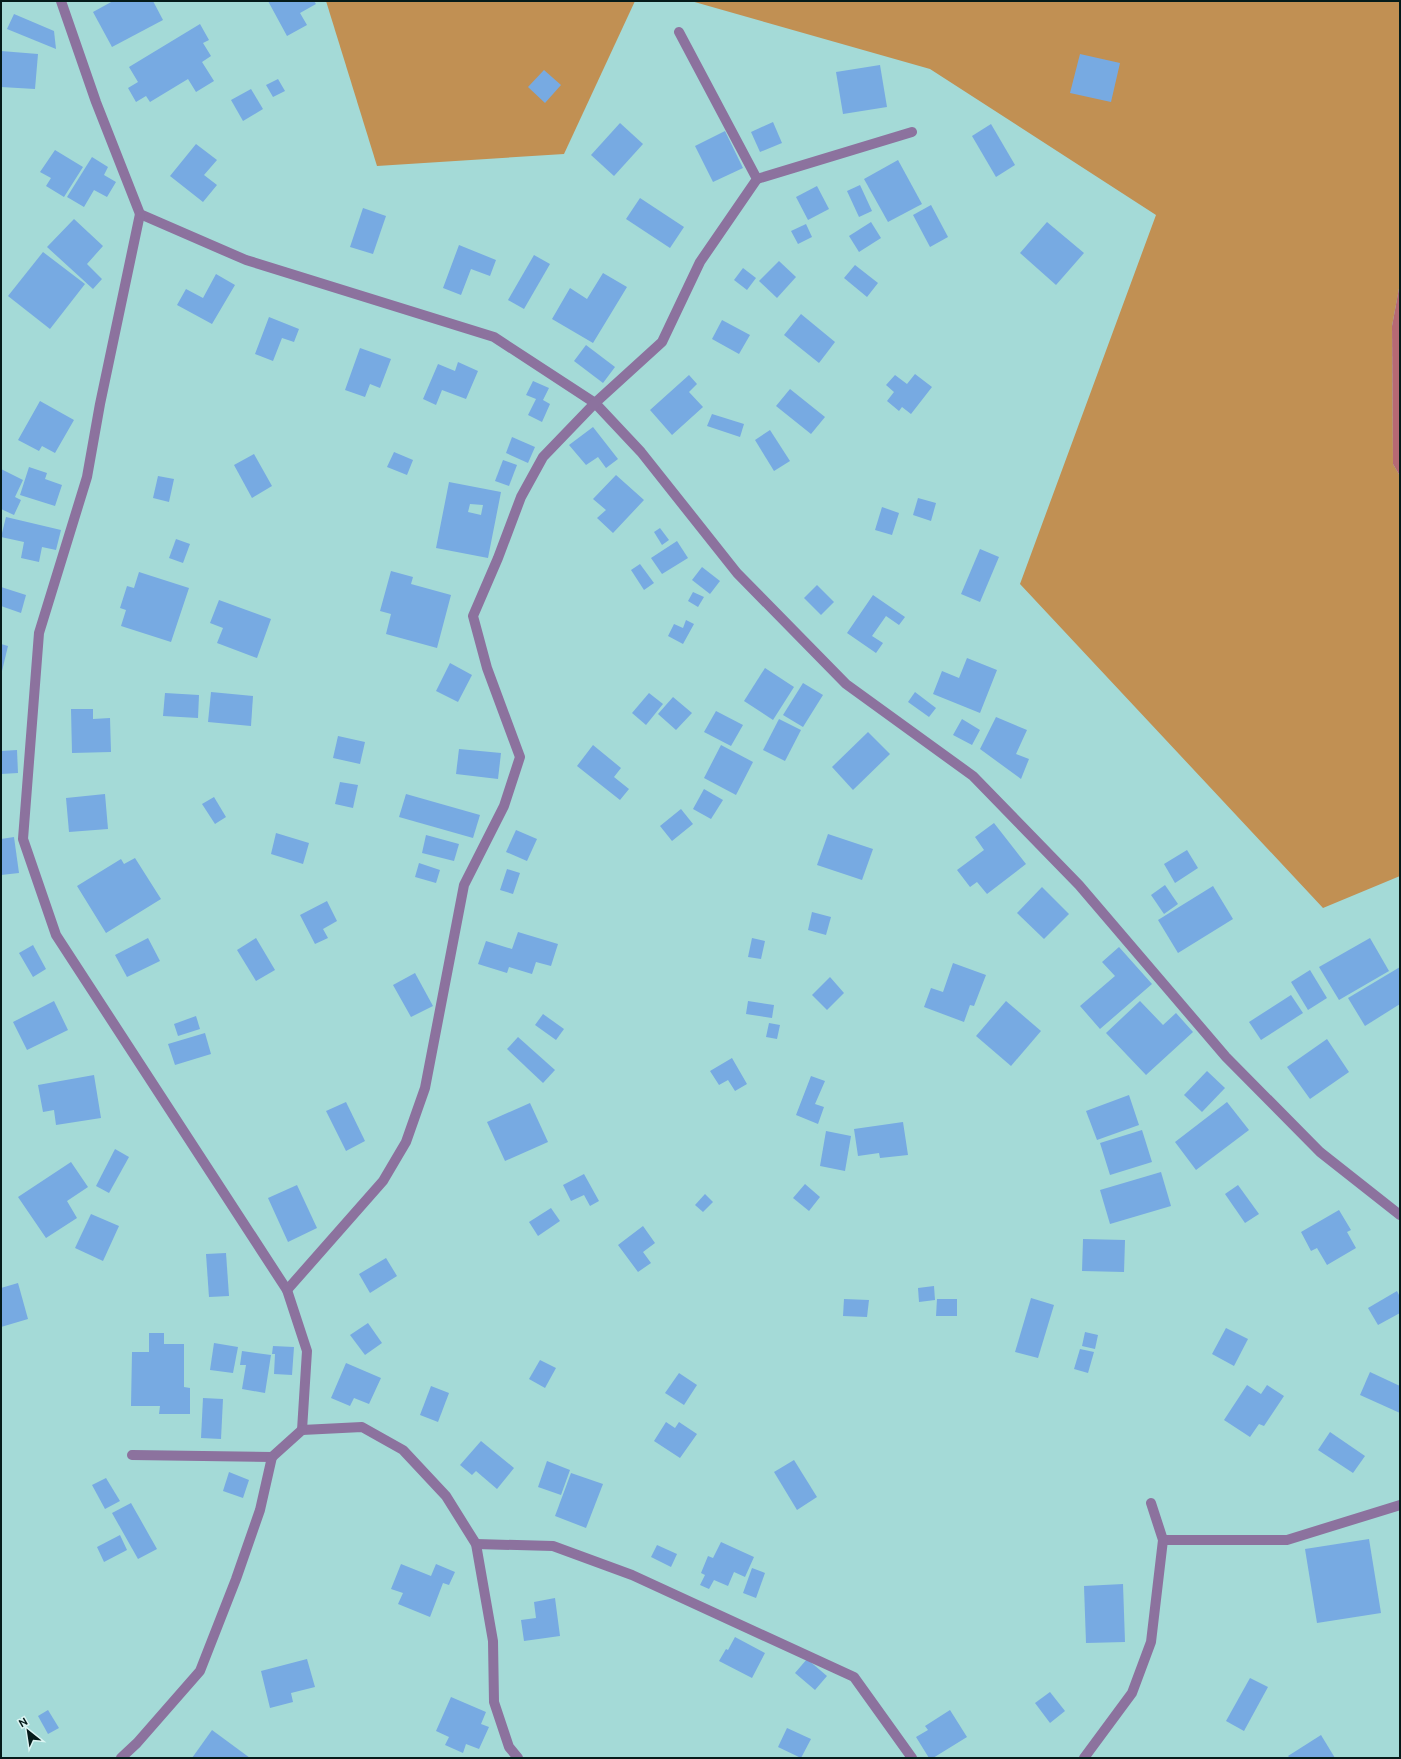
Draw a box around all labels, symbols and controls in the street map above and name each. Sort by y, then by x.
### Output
north arrow [8,1711,48,1751]
text: N [16,1715,30,1730]

